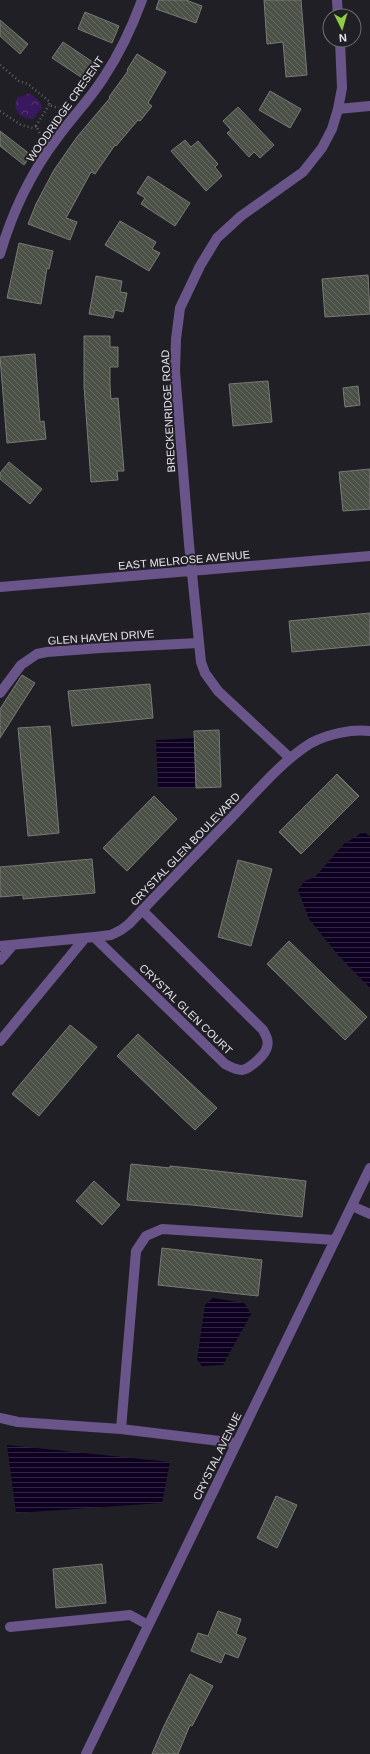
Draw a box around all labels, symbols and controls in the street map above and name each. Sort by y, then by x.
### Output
north arrow [322,8,362,48]
text: N [338,32,347,44]
street label: WOODRIDGE CRESENT [24,54,106,164]
street label: BRECKENRIDGE ROAD [159,349,177,473]
street label: EAST MELROSE AVENUE [118,548,250,572]
street label: GLEN HAVEN DRIVE [47,627,155,647]
street label: CRYSTAL GLEN BOULEVARD [128,790,242,908]
street label: CRYSTAL GLEN COURT [137,962,235,1057]
street label: CRYSTAL AVENUE [191,1410,243,1502]

